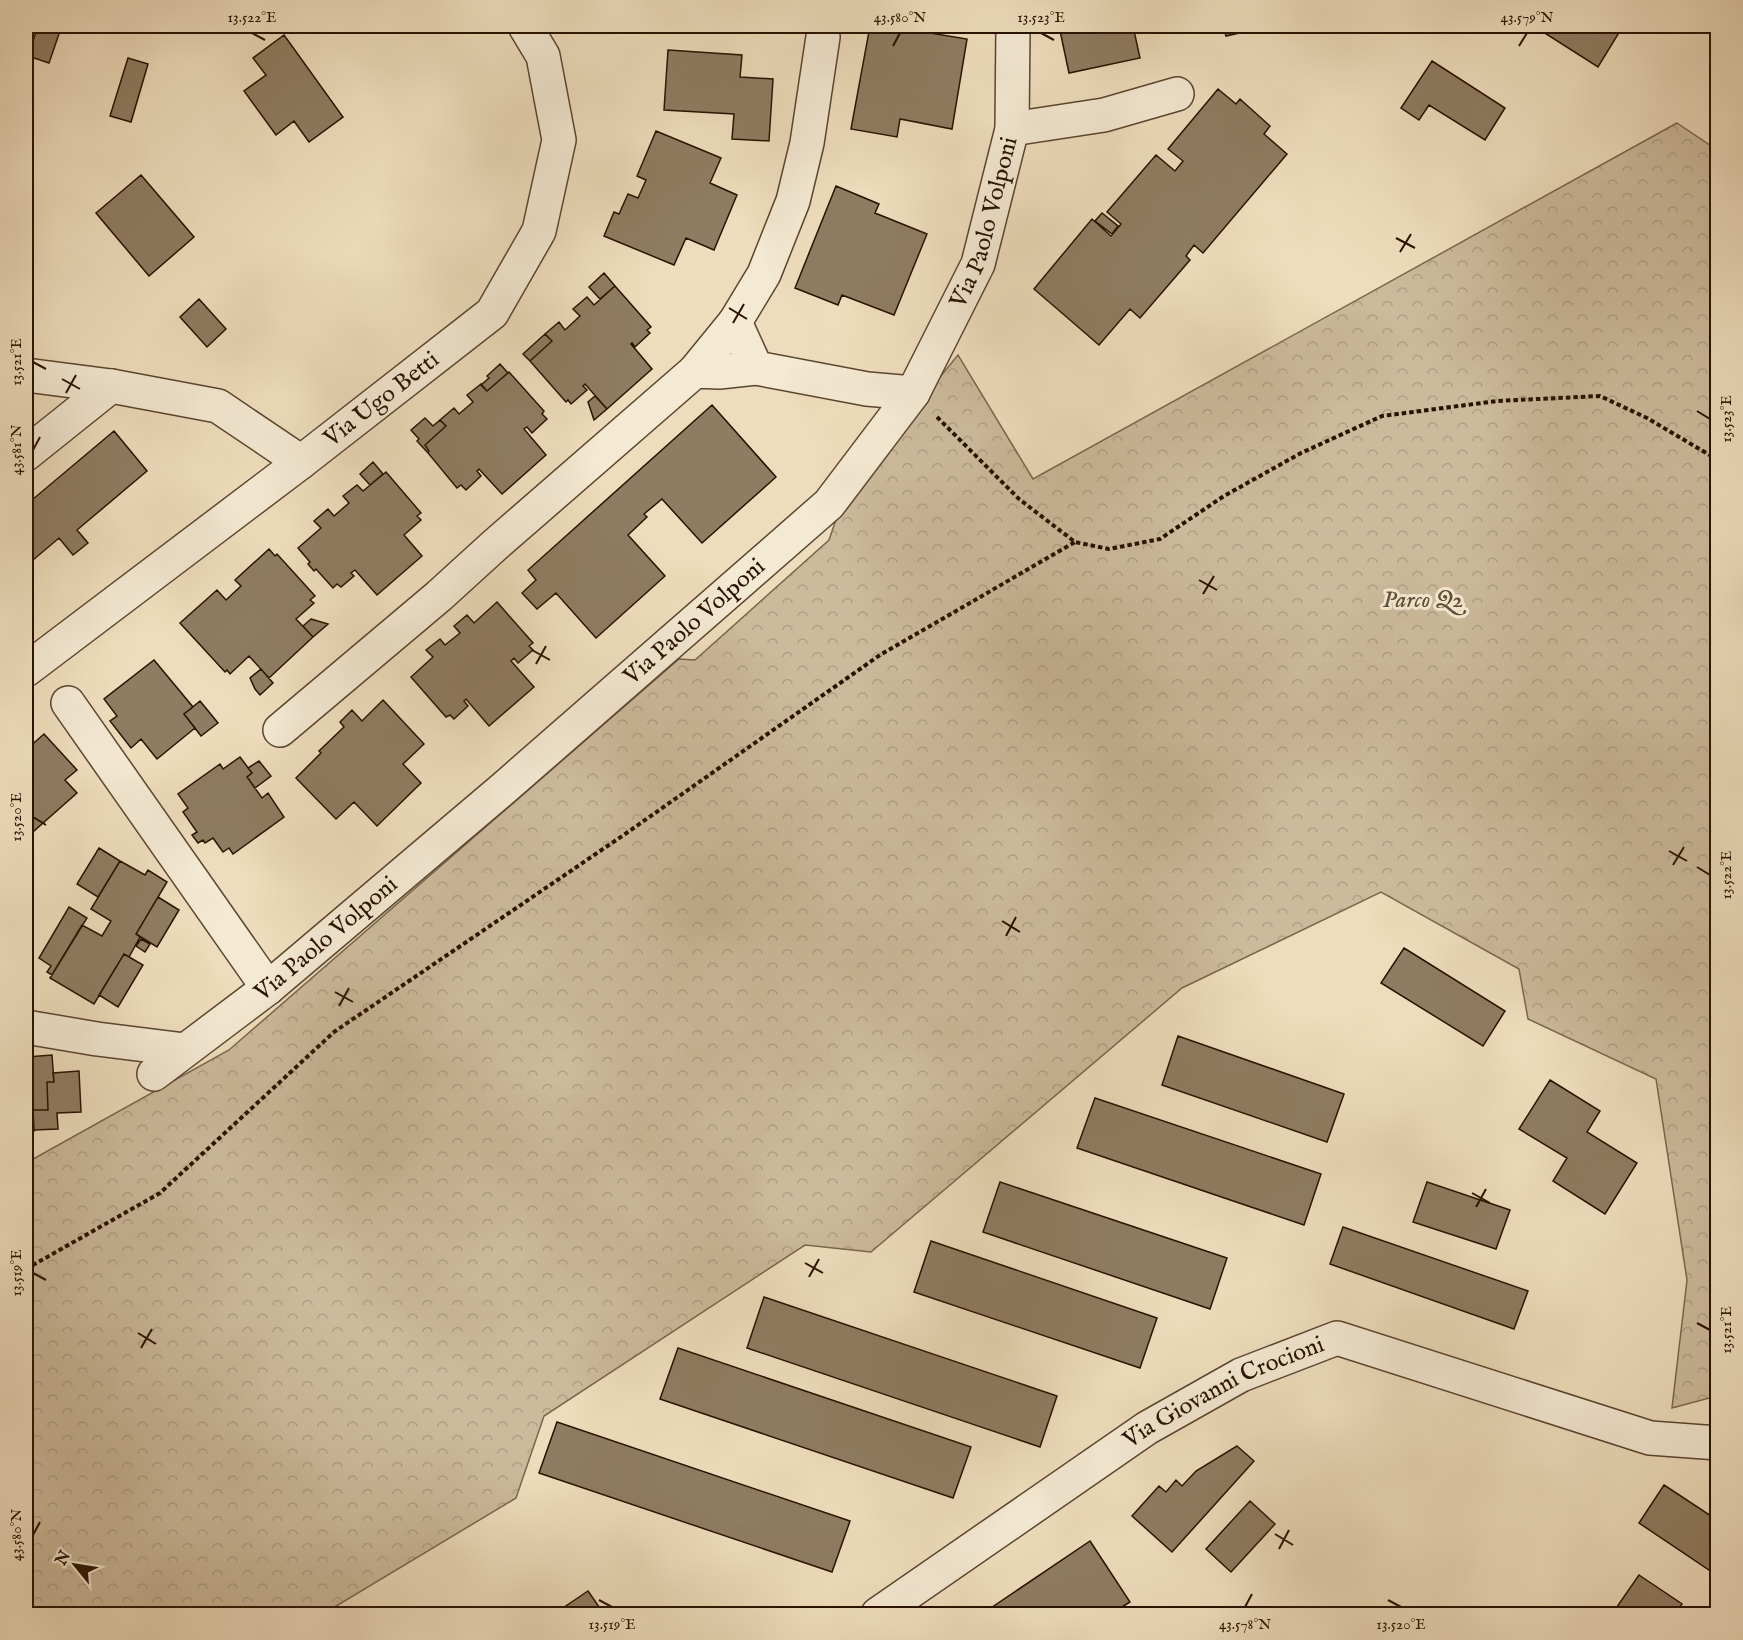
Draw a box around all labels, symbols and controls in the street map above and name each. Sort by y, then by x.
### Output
text: 13.522°E [227,8,277,27]
text: 43.580°N [874,8,926,27]
text: 13.523°E [1017,8,1065,27]
text: 43.579°N [1501,8,1553,27]
street label: Via Paolo Volponi [942,133,1025,314]
text: 13.521°E [7,338,26,386]
street label: Via Ugo Betti [317,344,446,455]
text: 13.523°E [1717,395,1736,443]
text: 43.581°N [7,425,26,475]
street label: Via Paolo Volponi [616,551,772,693]
park label: Parco Q2 [1383,585,1466,616]
text: 13.520°E [7,792,26,842]
text: 13.522°E [1717,850,1736,900]
street label: Via Paolo Volponi [248,869,404,1009]
text: 13.519°E [7,1249,26,1297]
text: 13.521°E [1717,1306,1736,1354]
street label: Via Giovanni Crocioni [1116,1329,1329,1456]
text: 43.580°N [7,1509,26,1561]
north arrow [45,1535,105,1595]
text: N [51,1547,76,1570]
text: 13.519°E [588,1615,636,1634]
text: 43.578°N [1219,1615,1271,1634]
text: 13.520°E [1376,1615,1426,1634]

